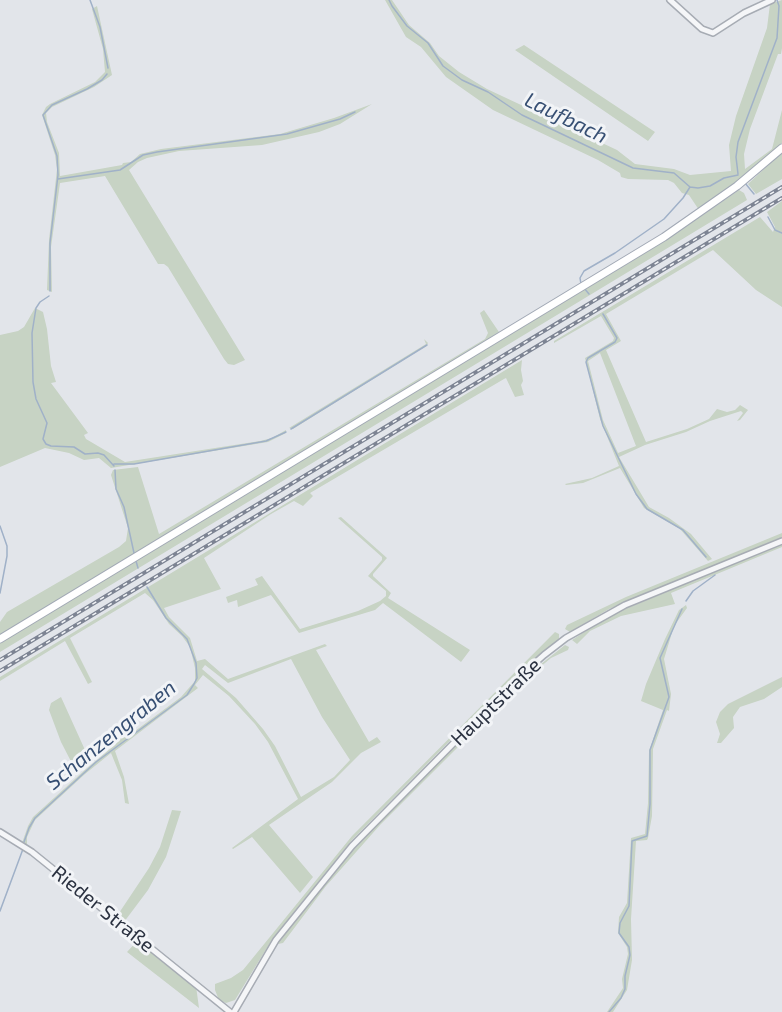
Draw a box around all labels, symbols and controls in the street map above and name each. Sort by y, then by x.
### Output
water label: Laufbach [521,87,611,149]
street label: Hauptstraße [446,653,546,751]
water label: Schanzengraben [41,675,181,795]
street label: Rieder Straße [47,860,159,958]

